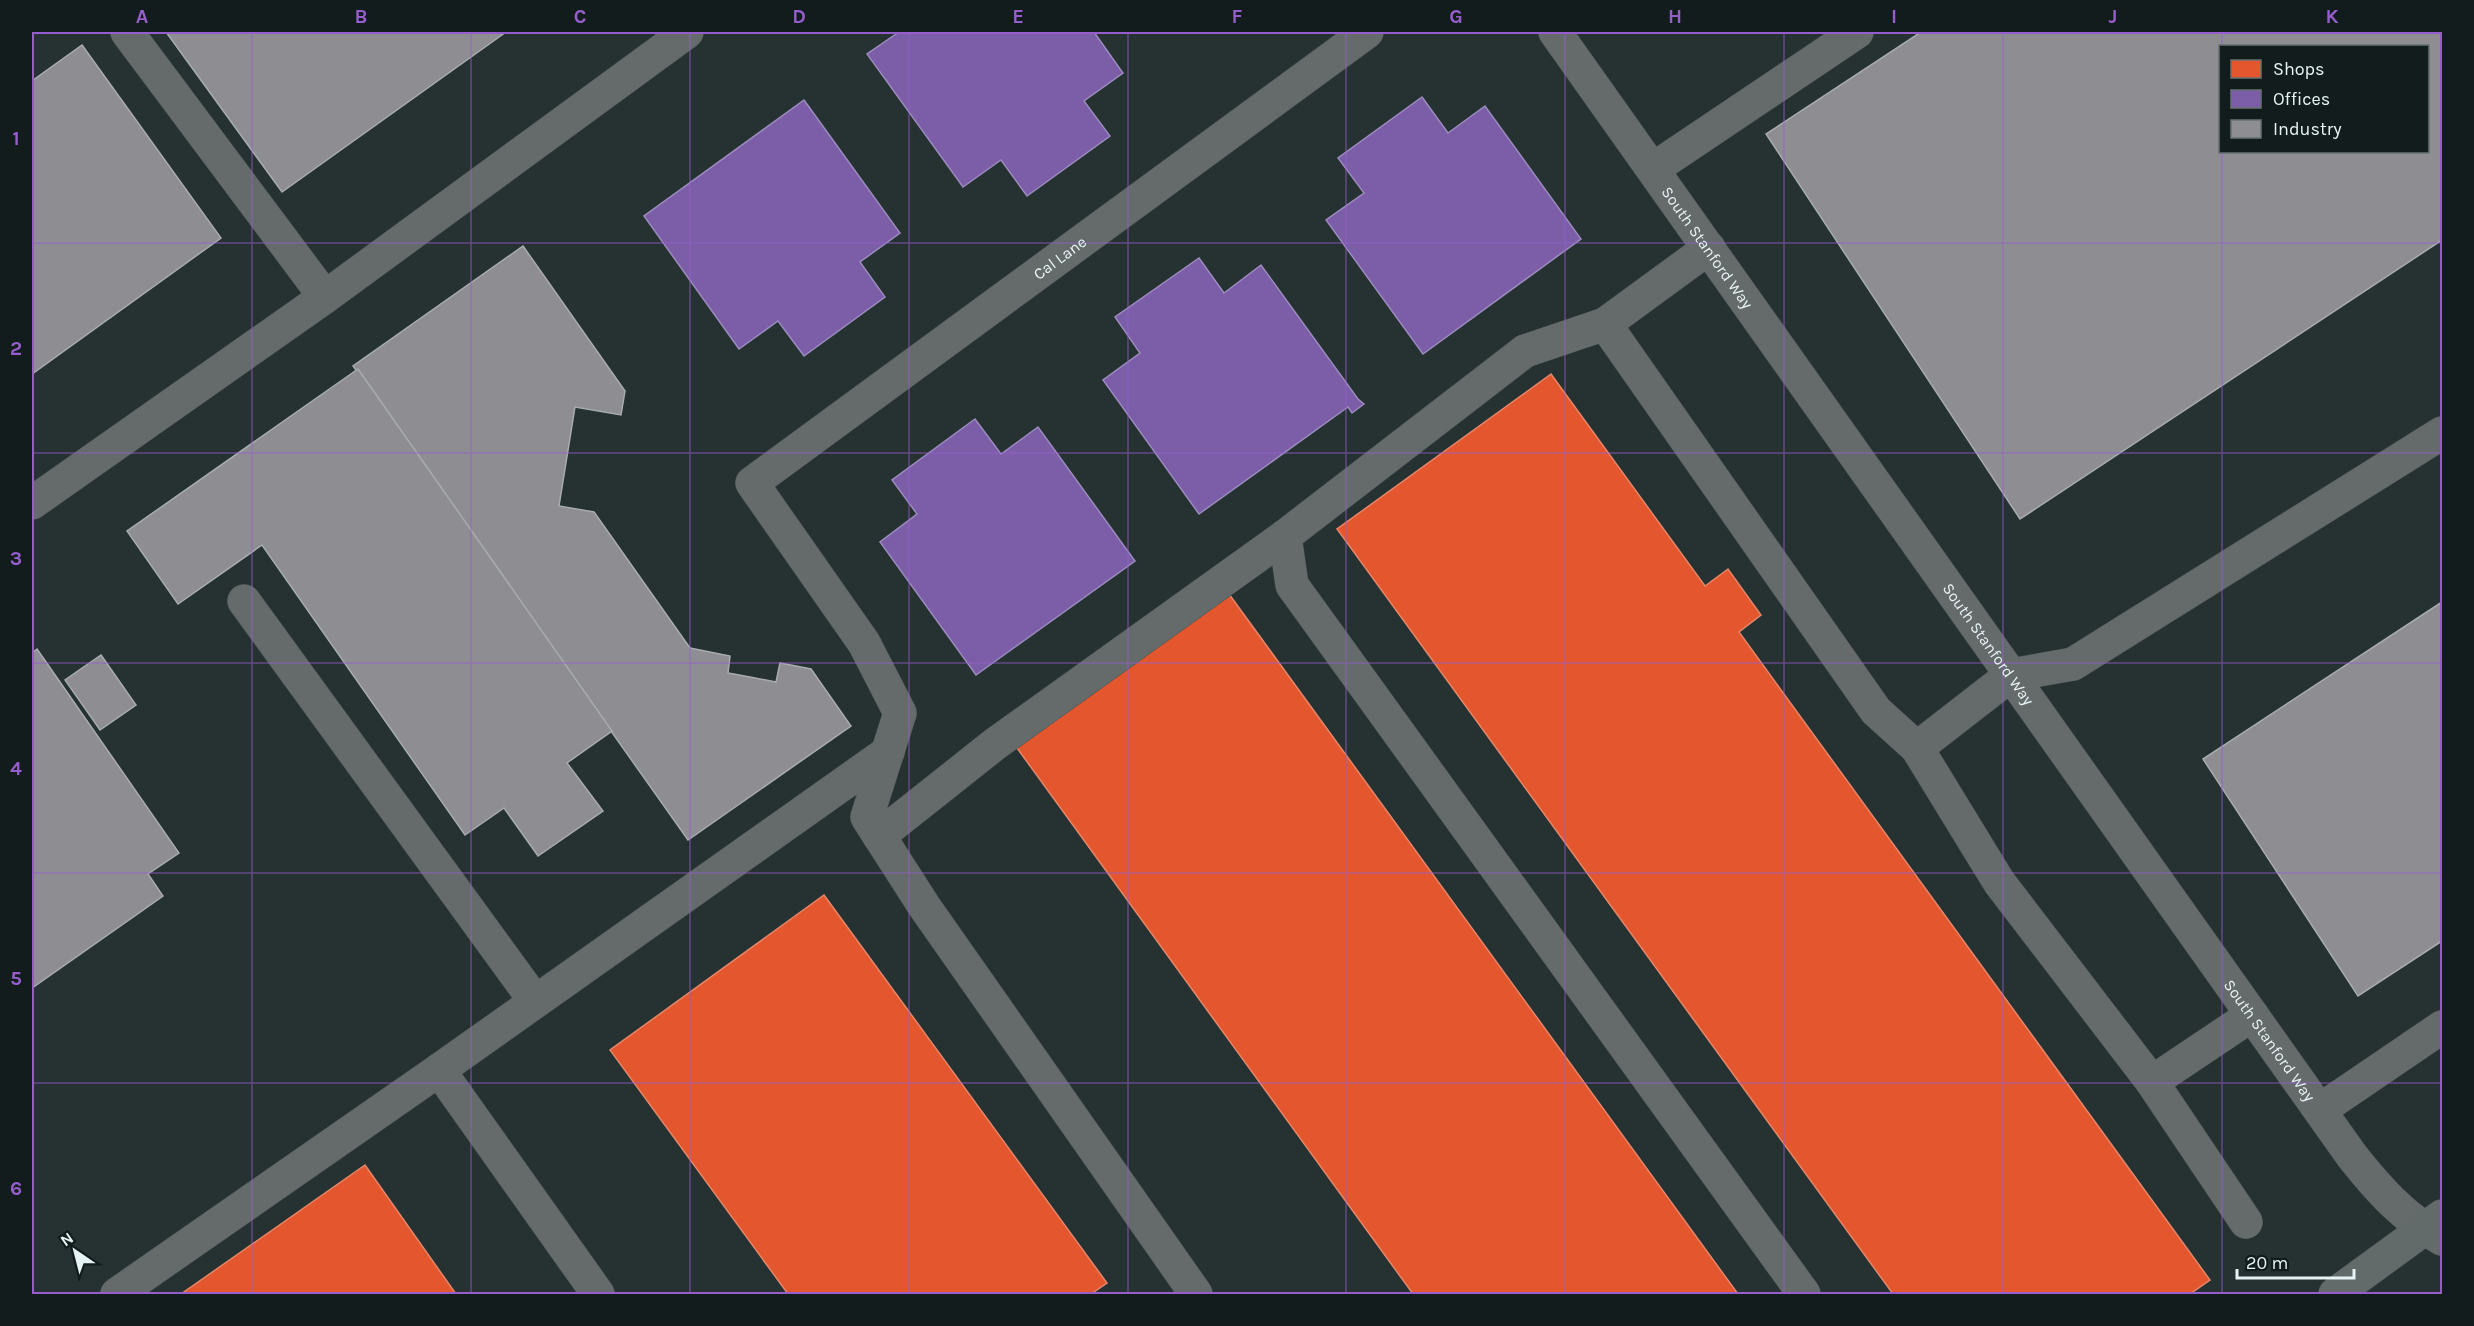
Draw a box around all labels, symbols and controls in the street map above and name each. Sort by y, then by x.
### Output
text: A [136,5,149,28]
text: B [355,5,367,28]
text: C [574,5,586,28]
text: D [792,5,806,28]
text: E [1012,5,1024,28]
text: F [1232,5,1243,28]
text: G [1449,5,1463,28]
text: H [1668,5,1682,28]
text: I [1891,5,1897,28]
text: J [2109,5,2117,28]
text: K [2325,5,2339,28]
legend [2219,45,2429,153]
text: Shops [2273,58,2325,80]
text: Offices [2273,88,2330,110]
text: Industry [2273,118,2342,140]
text: 1 [12,127,20,150]
street label: South Stanford Way [1658,183,1757,313]
street label: Cal Lane [1030,232,1090,284]
text: 2 [10,337,22,360]
text: 3 [10,547,22,570]
street label: South Stanford Way [1939,579,2038,709]
text: 4 [10,757,22,780]
text: 5 [10,967,22,990]
street label: South Stanford Way [2220,976,2320,1106]
text: 6 [10,1177,22,1200]
north arrow [45,1221,105,1281]
text: N [57,1228,77,1250]
scale bar [2237,1242,2354,1280]
text: 20 m [2246,1252,2288,1274]

